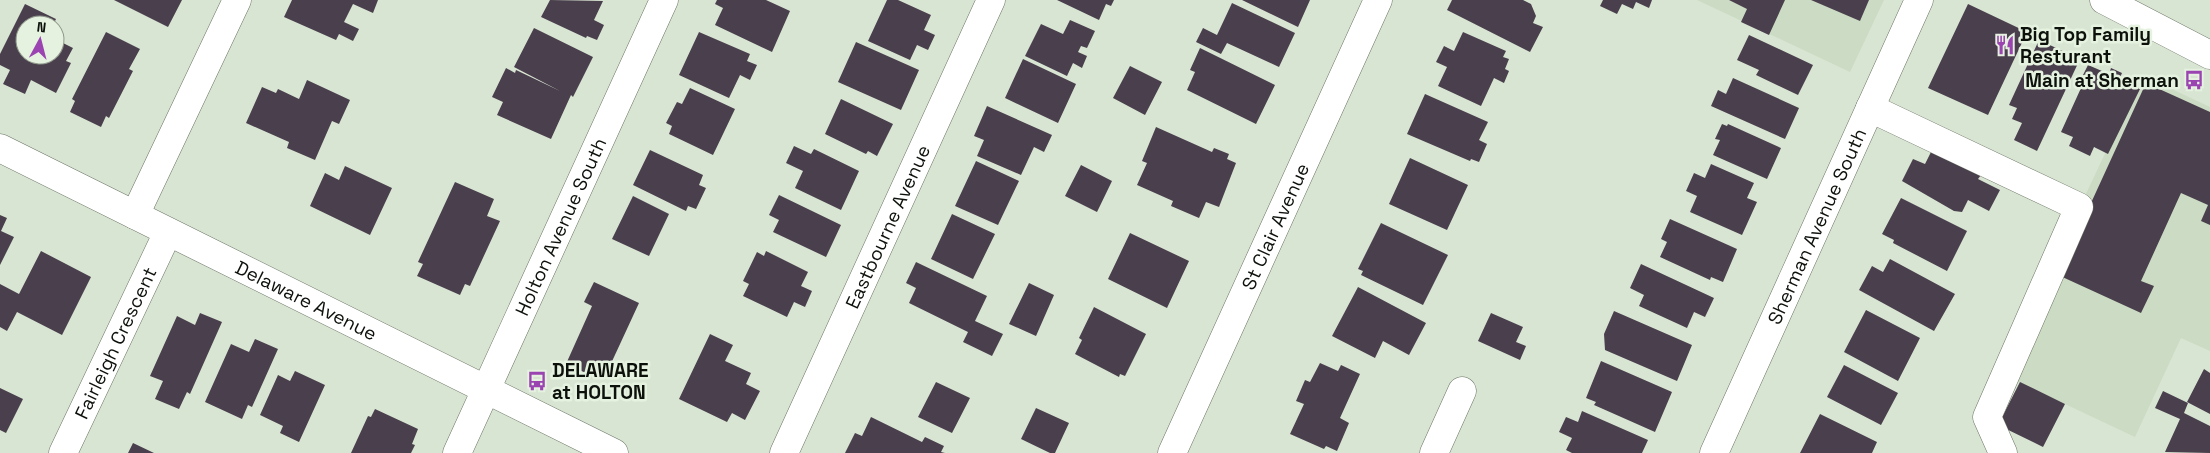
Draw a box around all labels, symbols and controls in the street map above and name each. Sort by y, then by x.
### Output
north arrow [15,15,65,65]
text: N [36,18,47,37]
place label: Big Top Family Resturant [2020,22,2151,69]
restaurant icon: Big Top Family Resturant [1994,34,2016,56]
place label: Main at Sherman [2025,68,2179,93]
bus stop icon: Main at Sherman [2183,69,2205,91]
street label: Sherman Avenue South [1761,124,1872,328]
street label: Holton Avenue South [509,134,612,319]
street label: Eastbourne Avenue [839,141,936,312]
street label: St Clair Avenue [1235,159,1315,294]
street label: Delaware Avenue [231,254,381,346]
street label: Fairleigh Crescent [69,263,162,423]
place label: DELAWARE at HOLTON [552,358,648,405]
bus stop icon: DELAWARE at HOLTON [526,370,548,392]

